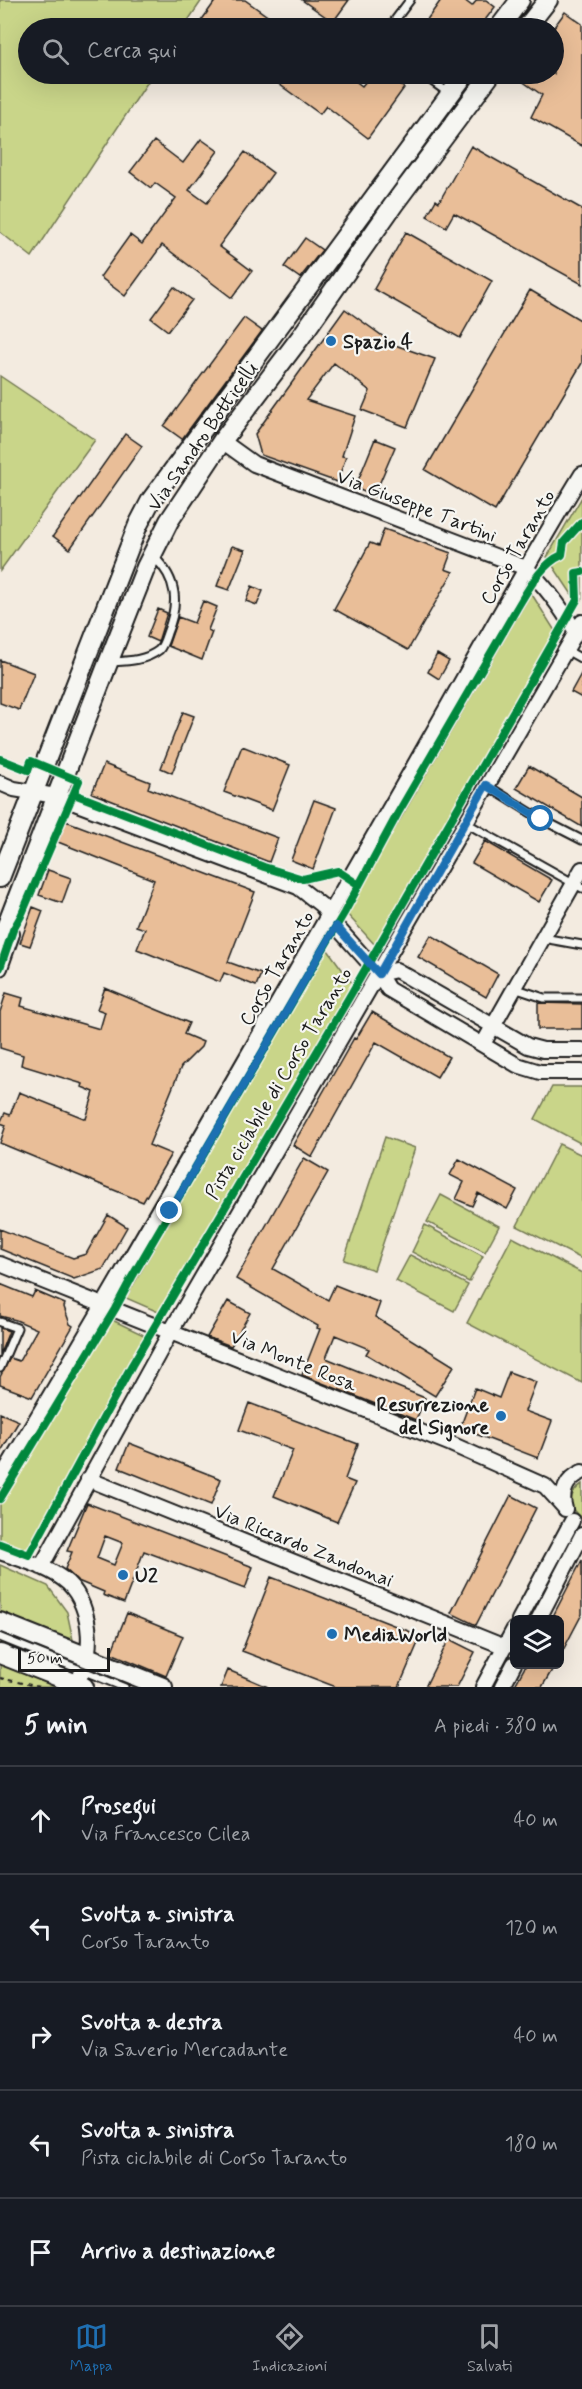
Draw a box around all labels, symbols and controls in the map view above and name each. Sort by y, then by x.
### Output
search box [18,18,564,84]
icon: search [39,35,72,68]
text: Cerca qui [87,37,177,65]
place label: Spazio 4 [343,329,413,356]
marker: Spazio 4 [324,334,338,348]
street label: Via Sandro Botticelli [141,357,265,517]
street label: Via Giuseppe Tartini [333,463,500,549]
street label: Corso Taranto [474,485,562,610]
route start [527,805,553,831]
street label: Corso Taranto [233,906,321,1031]
street label: Pista ciclabile di Corso Taranto [199,963,359,1205]
route end [156,1197,182,1223]
street label: Via Monte Rosa [226,1324,362,1399]
place label: Resurrezione del Signore [377,1392,490,1442]
marker: Resurrezione del Signore [494,1409,508,1423]
street label: Via Riccardo Zandonai [210,1498,397,1595]
place label: U2 [135,1563,158,1590]
marker: U2 [116,1568,130,1582]
map controls [510,1615,564,1669]
button: layers [510,1615,564,1669]
place label: MediaWorld [344,1622,447,1649]
marker: MediaWorld [325,1627,339,1641]
scale bar [18,1645,110,1672]
text: 50 m [27,1648,63,1669]
text: 5 min [24,1709,88,1743]
text: A piedi · 380 m [434,1713,558,1740]
text: Prosegui [81,1793,156,1821]
icon: ahead [24,1804,57,1837]
text: 40 m [514,1807,558,1834]
text: Via Francesco Cilea [81,1821,251,1848]
text: Svolta a sinistra [81,1901,235,1929]
icon: left [24,1912,57,1945]
text: 120 m [505,1915,558,1942]
text: Corso Taranto [81,1929,210,1956]
text: Svolta a destra [81,2009,223,2037]
icon: right [24,2020,57,2053]
text: 40 m [514,2023,558,2050]
text: Via Saverio Mercadante [81,2037,288,2064]
text: Svolta a sinistra [81,2117,235,2145]
icon: left [24,2128,57,2161]
text: 180 m [505,2131,558,2158]
text: Pista ciclabile di Corso Taranto [81,2145,347,2172]
icon: arrive [24,2236,57,2269]
text: Arrivo a destinazione [81,2238,275,2266]
tab: Mappa [70,2320,113,2377]
tab: Indicazioni [252,2320,327,2377]
tab: Salvati [467,2320,512,2377]

